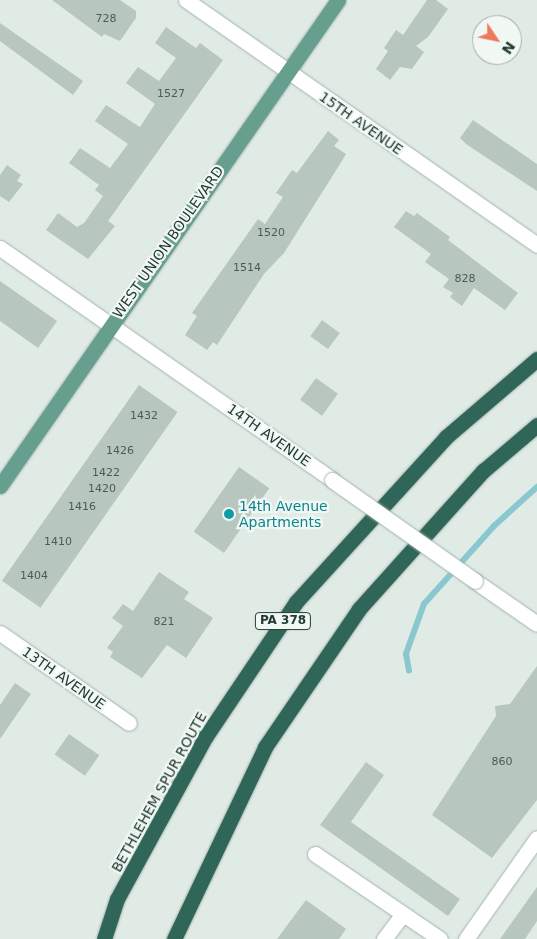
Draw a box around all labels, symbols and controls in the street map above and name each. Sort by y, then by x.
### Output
house number: 728 [96,12,116,26]
north arrow [472,15,522,65]
text: N [499,38,519,57]
house number: 1527 [157,87,185,101]
street label: 15TH AVENUE [316,88,406,158]
street label: WEST UNION BOULEVARD [109,163,227,321]
house number: 1520 [257,226,285,240]
house number: 1514 [233,261,261,275]
house number: 828 [455,272,475,286]
street label: 14TH AVENUE [224,400,314,470]
house number: 1432 [130,409,158,423]
house number: 1426 [106,444,134,458]
house number: 1422 [92,466,120,480]
house number: 1420 [88,482,116,496]
place label: 14th Avenue Apartments [239,498,328,530]
house number: 1416 [68,500,96,514]
marker: 14th Avenue Apartments [223,508,235,520]
house number: 1410 [44,535,72,549]
house number: 1404 [20,569,48,583]
road number: PA 378 [254,612,312,630]
house number: 821 [154,615,174,629]
street label: 13TH AVENUE [19,643,109,713]
street label: BETHLEHEM SPUR ROUTE [108,709,210,875]
house number: 860 [492,755,512,769]

